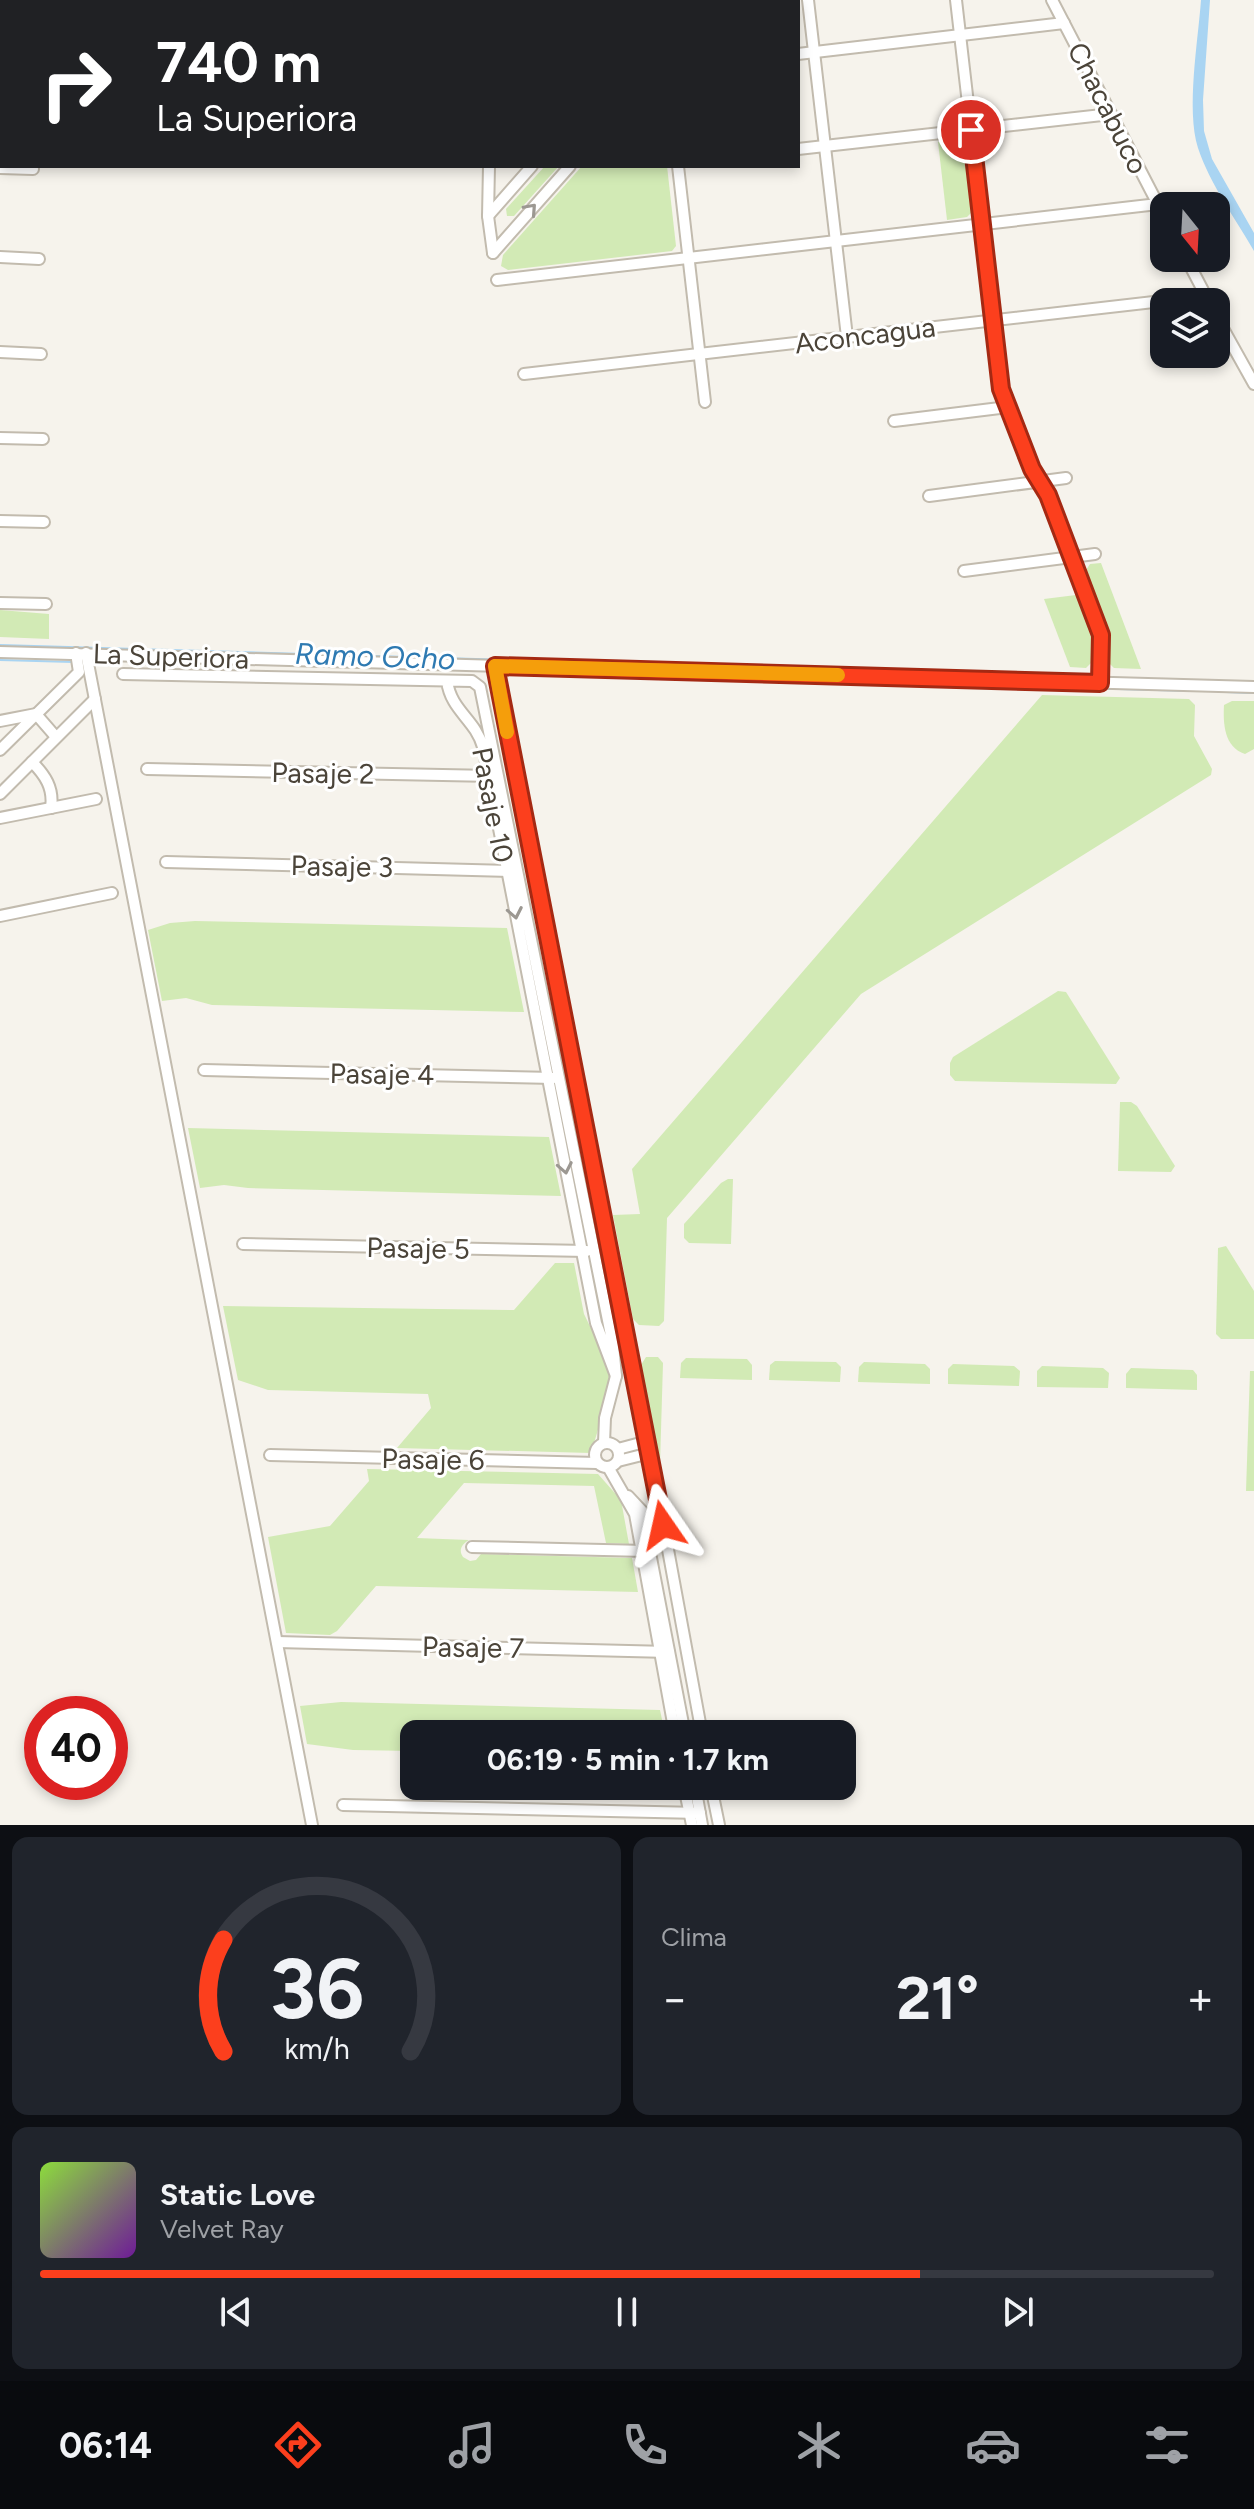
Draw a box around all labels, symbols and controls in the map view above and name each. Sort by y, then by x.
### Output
text: 740 m [156,29,321,96]
icon: right [24,32,128,136]
street label: Chacabuco [1060,37,1156,179]
pin [937,96,1005,164]
text: La Superiora [156,97,357,140]
icon: arrive [949,108,993,152]
north arrow [1150,192,1230,272]
map controls [1150,192,1230,368]
one-way arrow [522,204,536,219]
button: layers [1150,288,1230,368]
street label: Aconcagua [793,310,937,360]
water label: Ramo Ocho [294,635,456,677]
street label: La Superiora [92,636,250,676]
street label: Pasaje 10 [465,744,521,866]
street label: Pasaje 2 [271,755,375,791]
street label: Pasaje 3 [290,848,394,884]
one-way arrow [506,905,523,919]
street label: Pasaje 4 [329,1056,435,1092]
one-way arrow [556,1161,573,1174]
street label: Pasaje 5 [366,1230,470,1266]
street label: Pasaje 6 [381,1441,485,1477]
position arrow [621,1483,705,1567]
street label: Pasaje 7 [422,1629,524,1665]
speed limit sign: 40 [24,1696,128,1800]
text: 06:19 · 5 min · 1.7 km [487,1741,769,1778]
text: Clima [661,1921,727,1953]
text: 36 [269,1939,364,2039]
text: 21° [896,1962,979,2034]
text: − [661,1972,688,2025]
text: + [1187,1972,1214,2025]
text: km/h [284,2032,349,2066]
text: Static Love [160,2176,315,2213]
text: Velvet Ray [160,2213,284,2245]
icon: previous [214,2290,258,2334]
icon: pause [605,2290,649,2334]
icon: next [996,2290,1040,2334]
icon: directions [270,2417,326,2473]
icon: music [444,2417,500,2473]
icon: phone [617,2417,673,2473]
icon: climate [791,2417,847,2473]
icon: car [965,2417,1021,2473]
icon: filters [1139,2417,1195,2473]
text: 06:14 [59,2424,152,2467]

